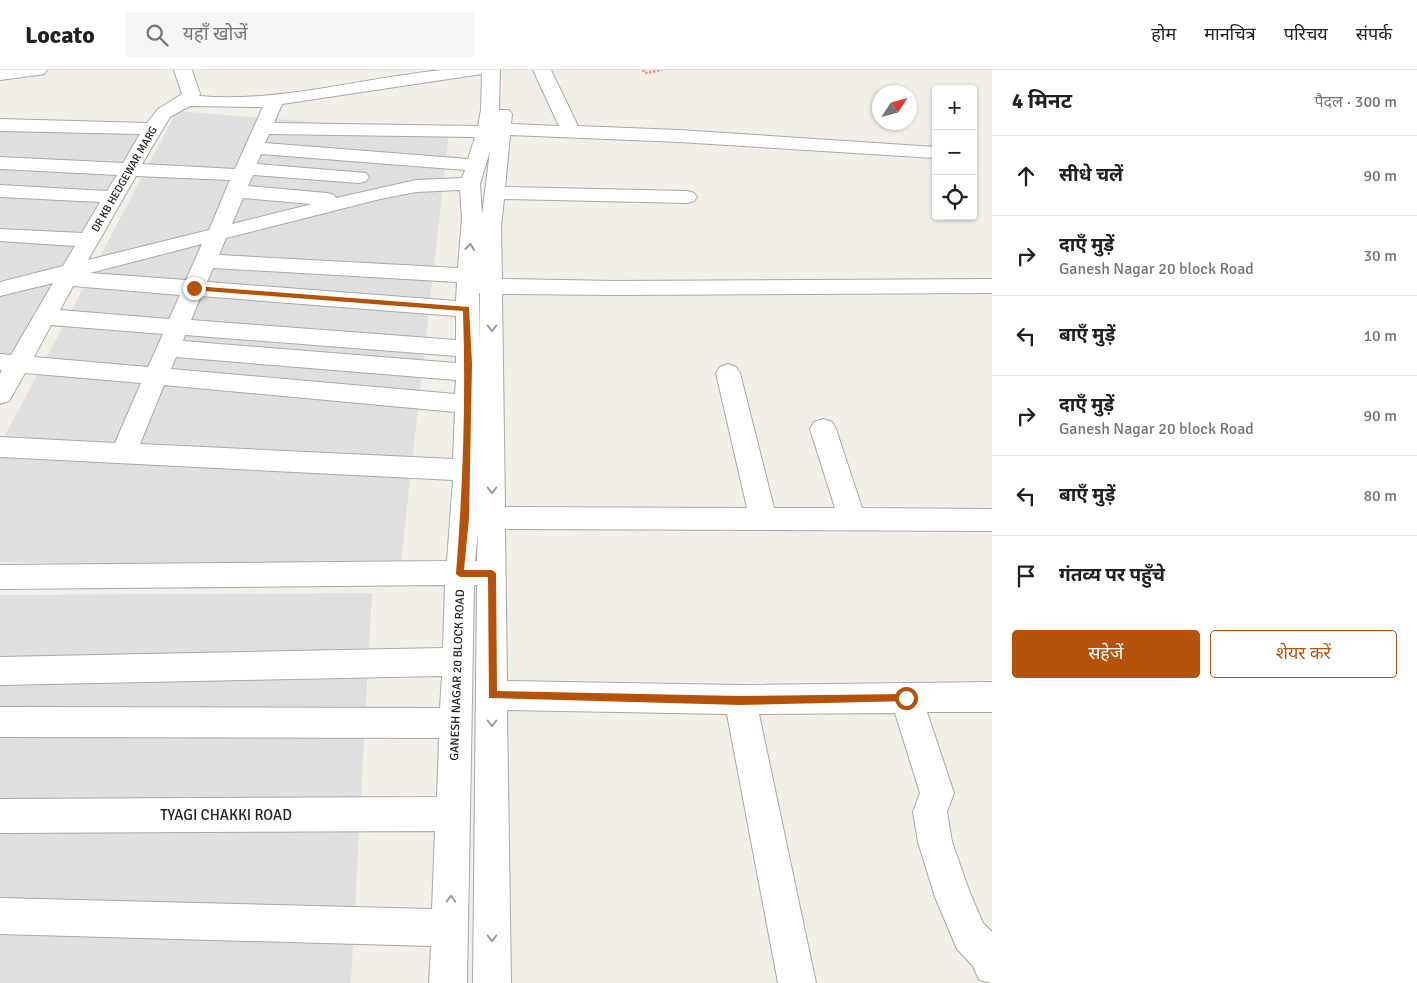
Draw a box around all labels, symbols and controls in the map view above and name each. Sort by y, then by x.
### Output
search box [125,12,475,57]
text: Locato [25,20,95,50]
icon: search [143,21,171,49]
text: यहाँ खोजें [183,22,248,46]
text: होम [1151,23,1176,45]
text: मानचित्र [1204,23,1256,45]
text: परिचय [1284,23,1328,45]
text: संपर्क [1356,23,1392,45]
north arrow [872,85,917,130]
map controls [932,85,977,220]
button: + [932,85,977,130]
text: 4 मिनट [1012,88,1072,114]
text: पैदल · 300 m [1314,92,1397,112]
street label: DR KB HEDGEWAR MARG [89,124,160,234]
button: − [932,130,977,175]
icon: ahead [1012,162,1040,190]
text: सीधे चलें [1059,163,1123,187]
text: 90 m [1363,166,1397,186]
button: locate [932,175,977,220]
text: दाएँ मुड़ें [1059,233,1114,257]
icon: right [1012,242,1040,270]
one-way arrow [464,243,475,251]
text: 30 m [1363,246,1397,266]
text: Ganesh Nagar 20 block Road [1059,259,1254,279]
route end [183,277,206,300]
icon: left [1012,322,1040,350]
text: बाएँ मुड़ें [1059,323,1115,347]
one-way arrow [487,324,498,332]
text: 10 m [1363,326,1397,346]
text: दाएँ मुड़ें [1059,393,1114,417]
icon: right [1012,402,1040,430]
text: 90 m [1363,406,1397,426]
text: Ganesh Nagar 20 block Road [1059,419,1254,439]
icon: left [1012,482,1040,510]
text: बाएँ मुड़ें [1059,483,1115,507]
one-way arrow [487,486,497,494]
text: 80 m [1363,486,1397,506]
icon: arrive [1012,562,1040,590]
text: गंतव्य पर पहुँचे [1059,563,1165,587]
street label: GANESH NAGAR 20 BLOCK ROAD [447,589,468,761]
button: सहेजें [1012,630,1200,678]
button: शेयर करें [1210,630,1397,678]
route start [895,687,918,710]
one-way arrow [487,719,497,727]
street label: TYAGI CHAKKI ROAD [160,806,292,824]
one-way arrow [445,895,456,903]
one-way arrow [487,934,497,942]

